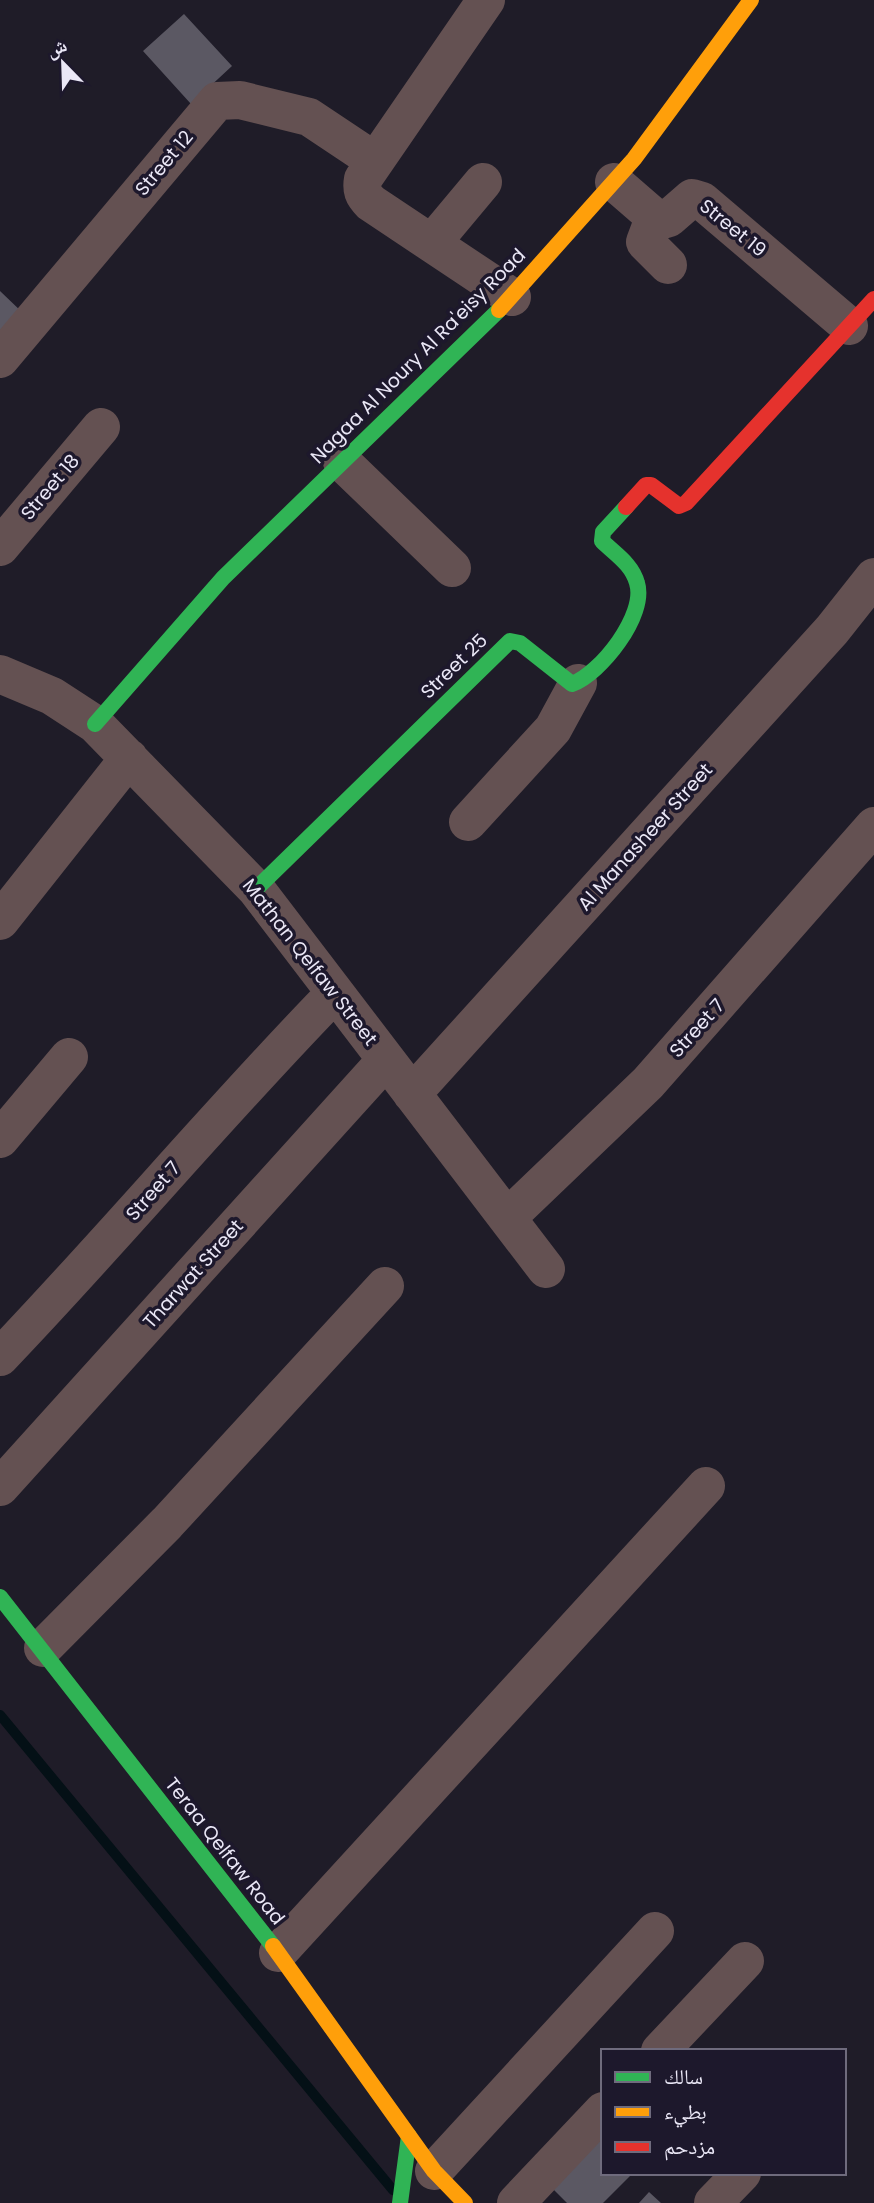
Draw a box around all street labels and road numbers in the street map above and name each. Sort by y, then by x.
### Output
street label: Street 12 [129,125,199,201]
street label: Street 19 [694,193,772,263]
street label: Nagaa Al Noury Al Ra'eisy Road [304,242,532,470]
street label: Street 18 [14,448,86,526]
street label: Street 25 [415,627,493,705]
street label: Al Manasheer Street [571,757,719,917]
street label: Mathan Qelfaw Street [236,873,384,1051]
street label: Street 7 [663,993,731,1063]
street label: Street 7 [119,1155,187,1227]
street label: Tharwat Street [137,1213,249,1334]
street label: Teraa Qelfaw Road [159,1772,291,1930]

